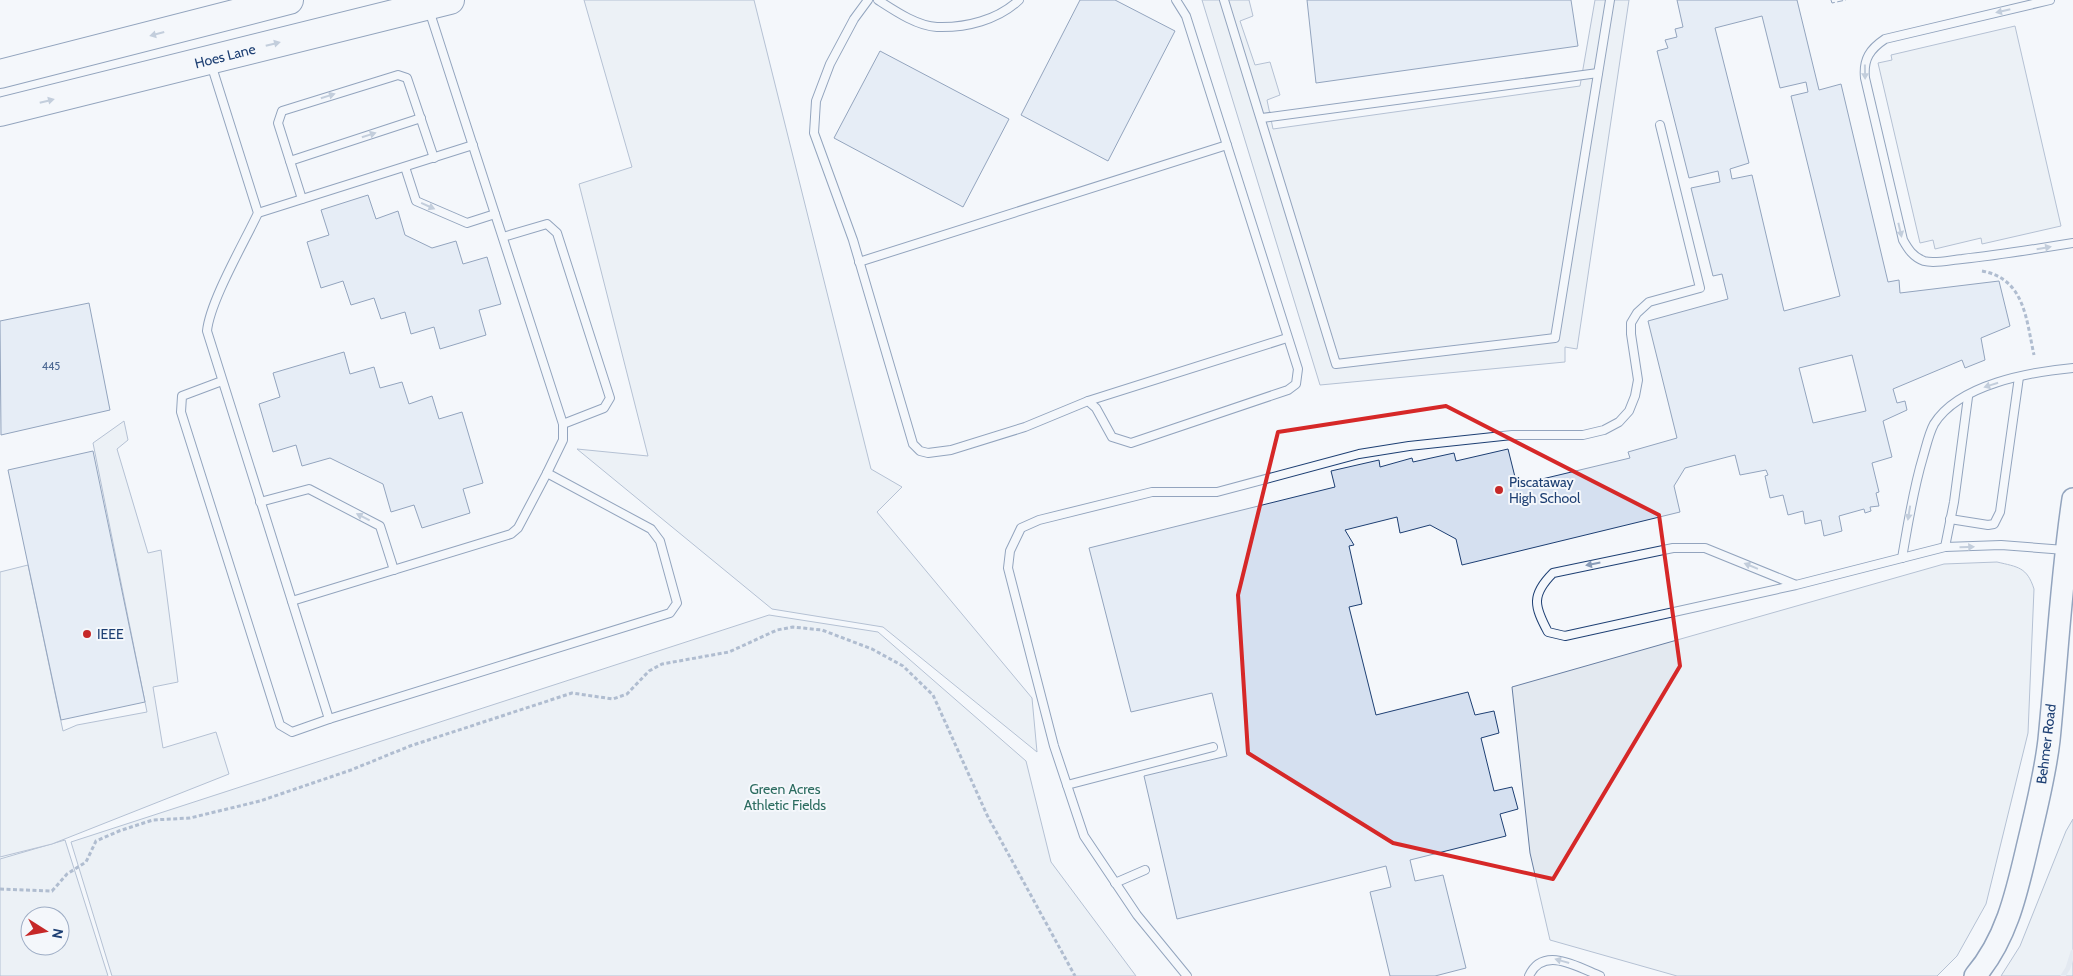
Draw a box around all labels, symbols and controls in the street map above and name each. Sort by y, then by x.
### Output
one-way arrow [1995,7,2010,15]
one-way arrow [150,30,165,38]
street label: Hoes Lane [193,40,257,72]
one-way arrow [266,40,281,48]
one-way arrow [1861,64,1869,80]
one-way arrow [321,92,336,100]
one-way arrow [40,97,55,105]
one-way arrow [362,131,377,138]
one-way arrow [421,202,435,210]
one-way arrow [1896,222,1904,237]
one-way arrow [2036,243,2052,251]
house number: 445 [42,359,60,373]
one-way arrow [1984,382,1999,390]
place label: Piscataway High School [1509,473,1581,507]
marker: Piscataway High School [1493,484,1505,496]
one-way arrow [1905,505,1913,521]
one-way arrow [355,513,370,521]
one-way arrow [1959,542,1975,550]
one-way arrow [1585,561,1601,569]
one-way arrow [1744,562,1758,570]
place label: IEEE [97,625,124,643]
marker: IEEE [81,628,93,640]
street label: Behmer Road [2032,703,2060,785]
park label: Green Acres Athletic Fields [744,780,826,814]
north arrow [20,906,70,956]
text: N [48,927,68,940]
one-way arrow [1554,957,1569,965]

